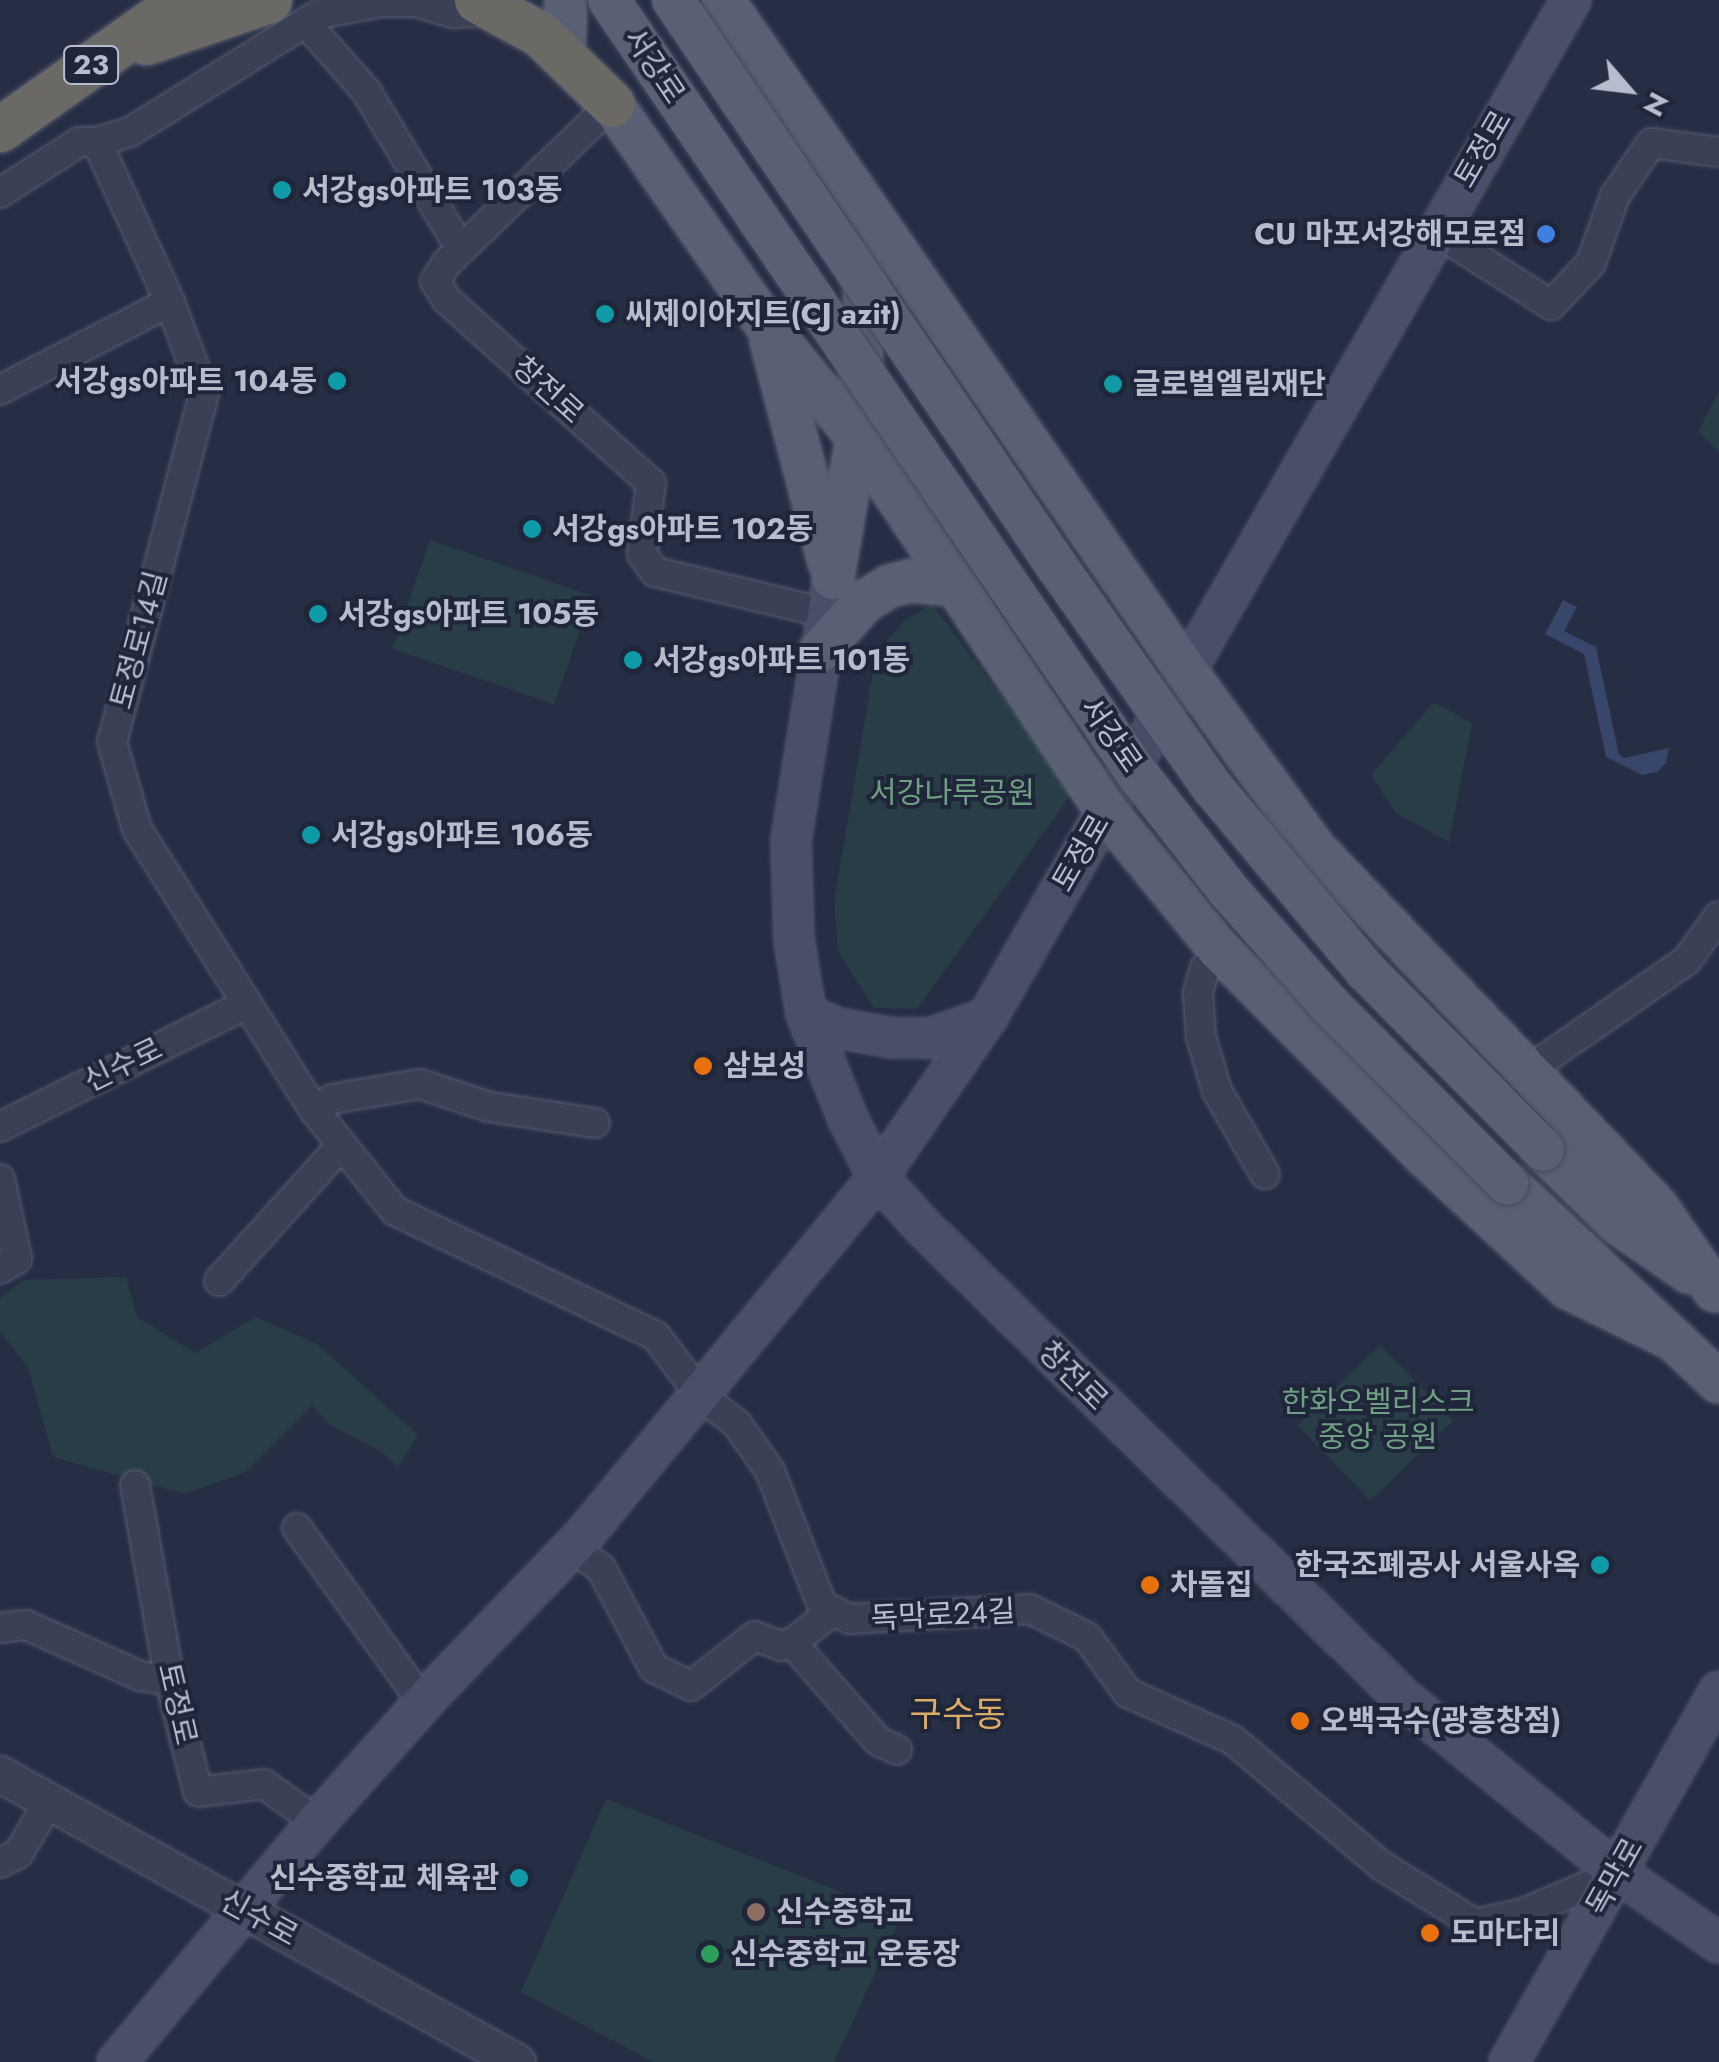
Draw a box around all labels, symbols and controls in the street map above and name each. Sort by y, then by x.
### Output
street label: 서강로 [616,22,692,110]
north arrow [1579,40,1679,140]
road number: 23 [61,42,121,88]
text: N [1633,85,1679,124]
street label: 토정로 [1447,104,1519,194]
place label: 서강gs아파트 103동 [302,172,562,208]
marker: 서강gs아파트 103동 [271,179,293,201]
place label: CU 마포서강해모로점 [1254,216,1526,252]
marker: CU 마포서강해모로점 [1535,223,1557,245]
place label: 씨제이아지트(CJ azit) [625,296,901,332]
marker: 씨제이아지트(CJ azit) [594,303,616,325]
street label: 창전로 [505,349,591,431]
place label: 서강gs아파트 104동 [54,363,317,399]
place label: 글로벌엘림재단 [1133,366,1326,402]
marker: 서강gs아파트 104동 [326,370,348,392]
marker: 글로벌엘림재단 [1102,373,1124,395]
place label: 서강gs아파트 102동 [552,511,813,547]
marker: 서강gs아파트 102동 [521,518,543,540]
street label: 토정로14길 [103,567,175,713]
place label: 서강gs아파트 105동 [338,596,599,632]
marker: 서강gs아파트 105동 [307,603,329,625]
place label: 서강gs아파트 101동 [653,642,910,678]
marker: 서강gs아파트 101동 [622,649,644,671]
street label: 서강로 [1073,691,1149,779]
park label: 서강나루공원 [869,775,1035,811]
street label: 토정로 [1045,808,1117,898]
place label: 서강gs아파트 106동 [331,817,593,853]
marker: 서강gs아파트 106동 [300,824,322,846]
street label: 신수로 [78,1031,168,1099]
place label: 삼보성 [723,1048,806,1084]
marker: 삼보성 [692,1055,714,1077]
street label: 창전로 [1031,1334,1115,1418]
park label: 한화오벨리스크 중앙 공원 [1281,1384,1475,1454]
place label: 한국조폐공사 서울사옥 [1295,1547,1580,1583]
marker: 한국조폐공사 서울사옥 [1589,1554,1611,1576]
place label: 차돌집 [1170,1567,1253,1603]
marker: 차돌집 [1139,1574,1161,1596]
street label: 독막로24길 [870,1593,1016,1637]
street label: 토정로 [150,1660,204,1748]
district label: 구수동 [910,1693,1006,1735]
place label: 오백국수(광흥창점) [1320,1703,1561,1739]
marker: 오백국수(광흥창점) [1289,1710,1311,1732]
street label: 독막로 [1579,1832,1651,1922]
place label: 신수중학교 체육관 [269,1860,499,1896]
marker: 신수중학교 체육관 [508,1867,530,1889]
street label: 신수로 [214,1882,304,1954]
place label: 신수중학교 [776,1894,914,1930]
marker: 신수중학교 [745,1901,767,1923]
place label: 도마다리 [1450,1915,1560,1951]
marker: 도마다리 [1419,1922,1441,1944]
place label: 신수중학교 운동장 [730,1936,960,1972]
marker: 신수중학교 운동장 [699,1943,721,1965]

